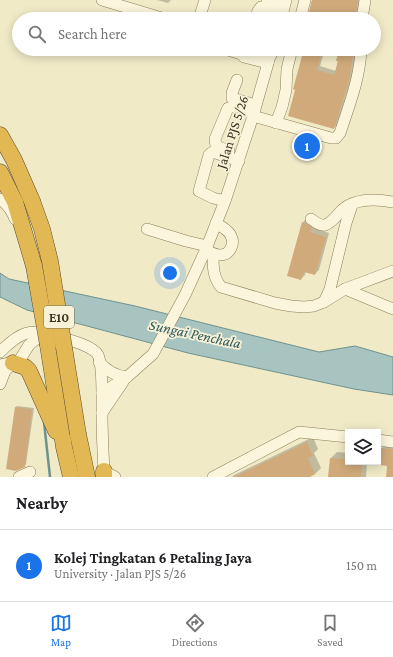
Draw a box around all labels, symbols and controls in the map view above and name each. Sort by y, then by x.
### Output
search box [12,12,381,56]
icon: search [26,23,48,45]
text: Search here [58,26,127,42]
street label: Jalan PJS 5/26 [212,93,251,173]
pin: 1 [294,131,320,161]
your location [160,263,180,283]
road number: E10 [44,306,74,328]
water label: Sungai Penchala [147,316,242,353]
map controls [345,429,381,465]
button: layers [345,429,381,465]
text: Nearby [16,494,68,513]
text: Kolej Tingkatan 6 Petaling Jaya [54,550,252,566]
text: 1 [27,558,31,573]
text: 150 m [346,558,377,573]
text: University · Jalan PJS 5/26 [54,566,186,581]
tab: Map [50,612,72,648]
tab: Directions [172,612,217,648]
tab: Saved [317,612,343,648]

